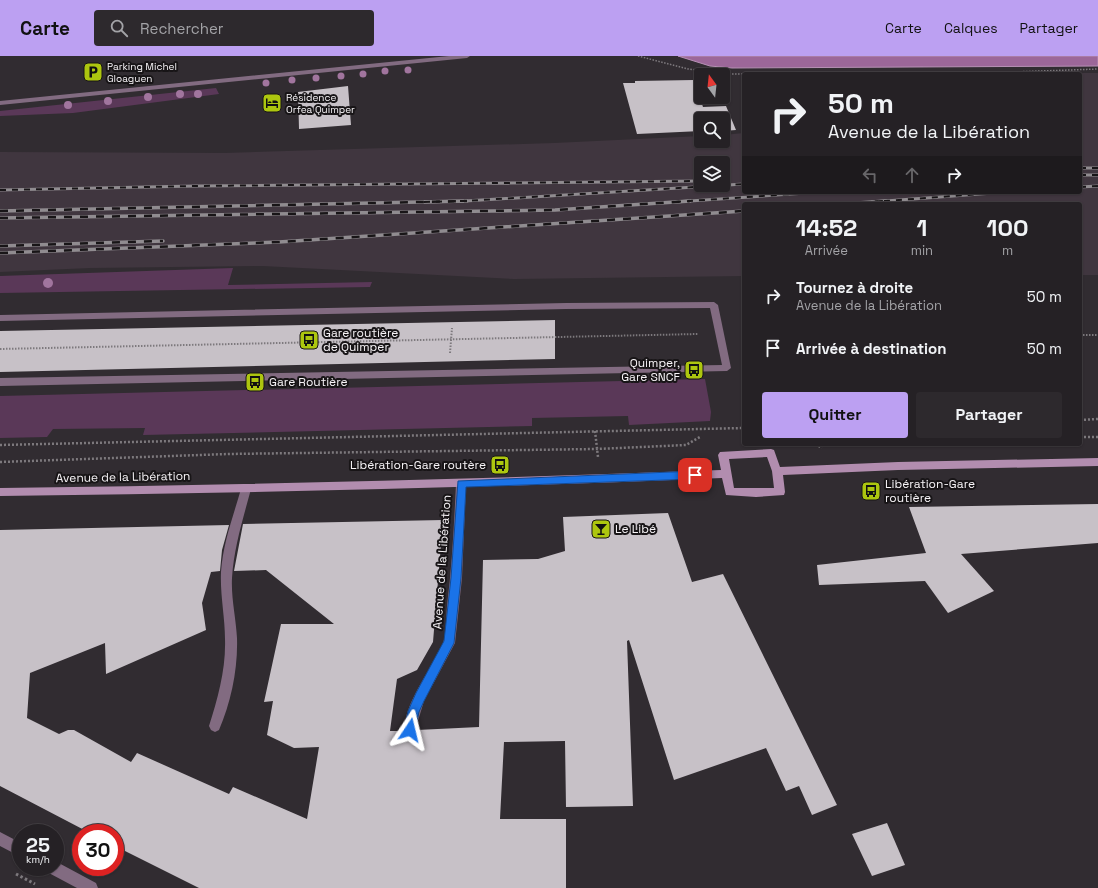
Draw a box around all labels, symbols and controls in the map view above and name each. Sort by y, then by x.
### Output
search box [94,10,374,46]
text: Carte [20,16,70,41]
icon: search [108,17,130,39]
text: Rechercher [140,19,224,38]
text: Carte [885,19,922,37]
text: Calques [944,19,998,37]
text: Partager [1020,19,1078,37]
place label: Parking Michel Gloaguen [107,60,177,85]
parking icon: Parking Michel Gloaguen [82,61,104,83]
north arrow [694,68,730,104]
map controls [694,68,730,192]
text: 50 m [828,85,894,121]
icon: right [762,88,814,140]
place label: Résidence Orfea Quimper [286,91,355,116]
hotel icon: Résidence Orfea Quimper [261,92,283,114]
button: search [694,112,730,148]
text: Avenue de la Libération [828,120,1030,143]
button: layers [694,156,730,192]
icon: left [859,164,881,186]
icon: ahead [901,164,923,186]
icon: right [943,164,965,186]
text: 14:52 [795,212,857,243]
text: 1 [916,212,927,243]
text: 100 [987,212,1028,243]
text: Arrivée [805,242,848,259]
text: min [911,242,933,259]
text: m [1002,242,1013,259]
text: Tournez à droite [796,278,913,297]
icon: right [762,285,784,307]
text: 50 m [1027,287,1062,306]
text: Avenue de la Libération [796,297,942,314]
place label: Gare routière de Quimper [323,325,398,355]
bus stop icon: Gare routière de Quimper [298,329,320,351]
icon: arrive [762,337,784,359]
text: Arrivée à destination [796,339,946,358]
text: 50 m [1027,339,1062,358]
place label: Quimper, Gare SNCF [621,355,681,385]
bus stop icon: Quimper, Gare SNCF [683,359,705,381]
bus stop icon: Gare Routière [244,371,266,393]
place label: Gare Routière [269,374,348,390]
button: Quitter [762,392,908,438]
button: Partager [916,392,1062,438]
bus stop icon: Libération-Gare routère [489,454,511,476]
place label: Libération-Gare routère [350,457,486,473]
pin [678,458,712,492]
icon: arrive [684,464,706,486]
street label: Avenue de la Libération [56,468,190,486]
place label: Libération-Gare routière [885,476,975,506]
bus stop icon: Libération-Gare routière [860,480,882,502]
street label: Avenue de la Libération [429,494,455,630]
bar icon: Le Libé [590,518,612,540]
place label: Le Libé [615,521,656,537]
position arrow [389,709,431,751]
speed limit sign: 30 [72,824,124,876]
text: 25 [26,832,50,858]
text: km/h [26,853,50,866]

